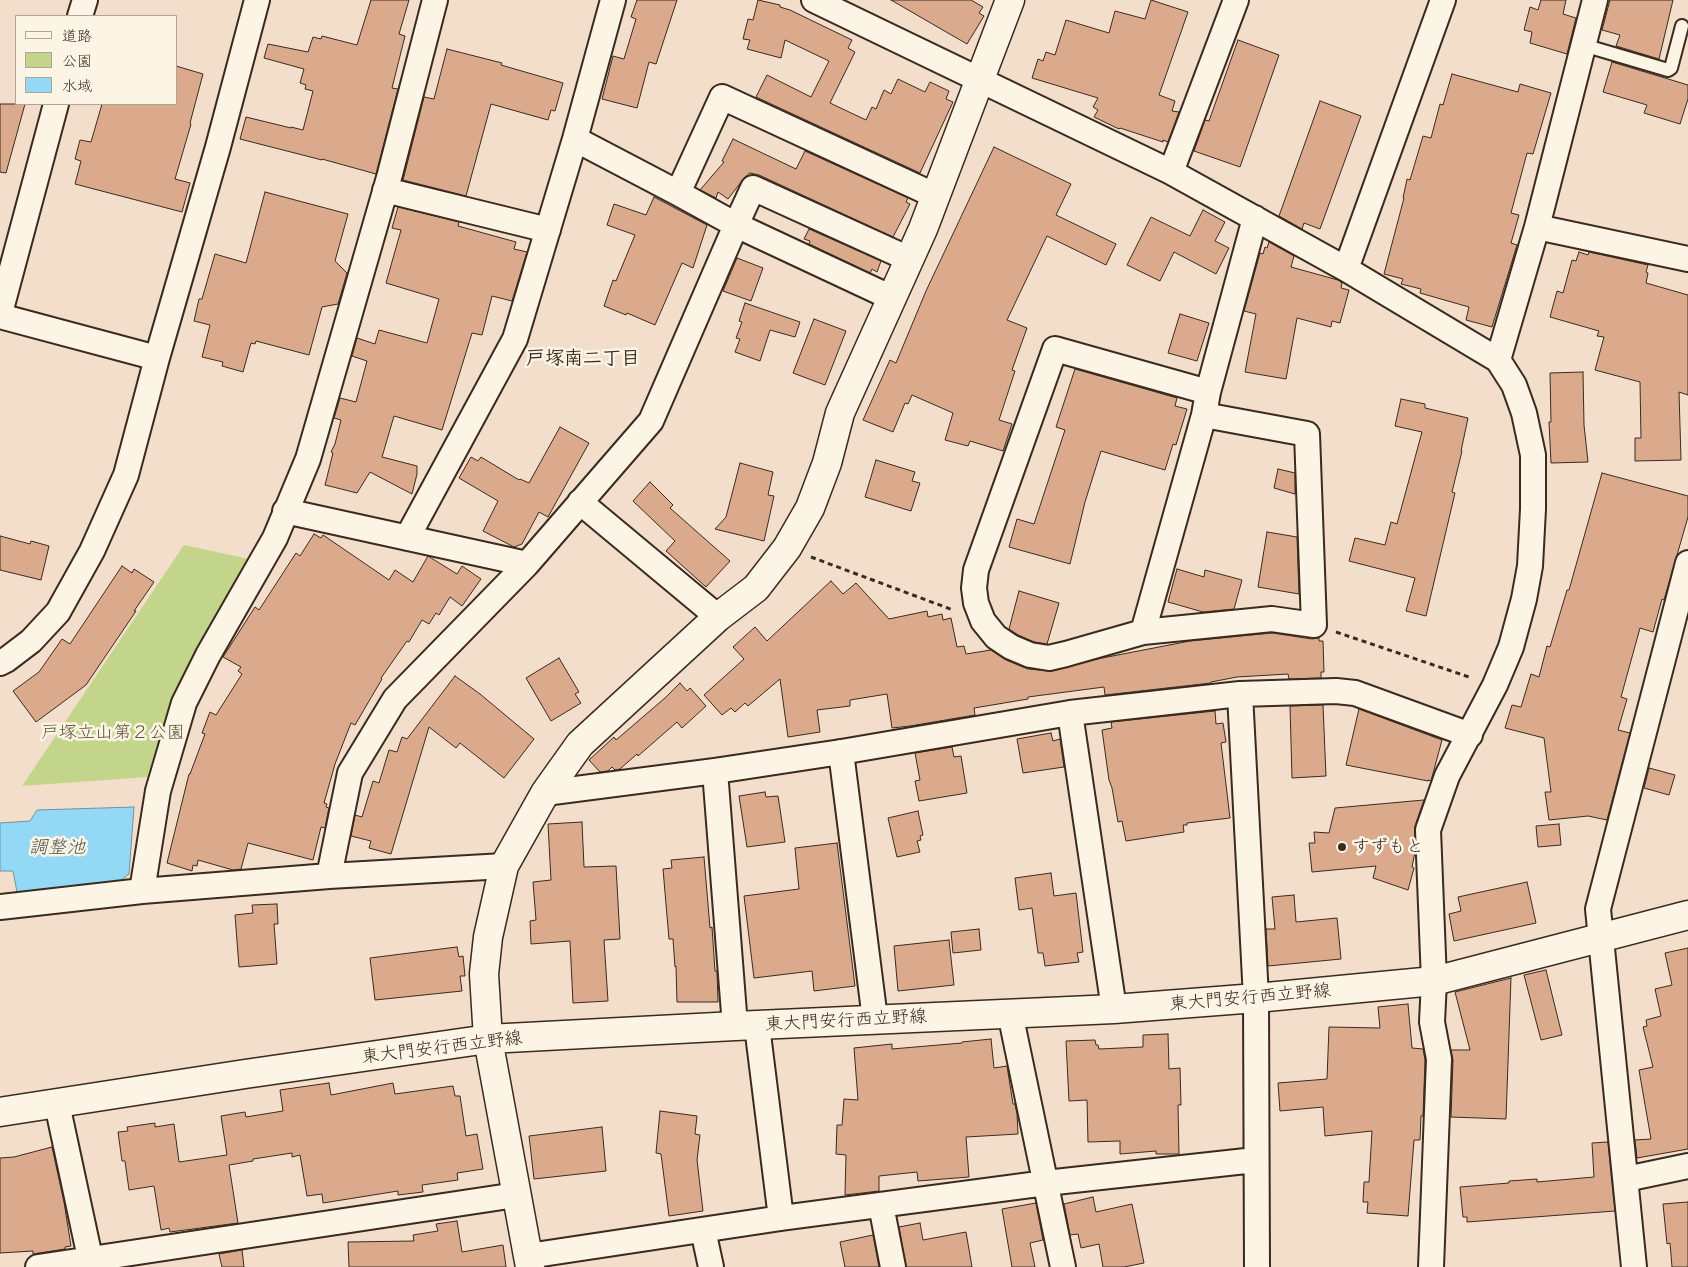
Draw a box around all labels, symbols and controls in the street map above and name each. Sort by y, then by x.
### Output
legend [15,15,178,105]
text: 道路 [62,26,92,46]
text: 公園 [62,51,92,71]
text: 水域 [62,76,92,96]
district label: 戸塚南二丁目 [526,348,640,370]
park label: 戸塚立山第２公園 [41,722,185,744]
place label: すずもと [1352,836,1424,858]
water label: 調整池 [29,837,85,859]
marker: すずもと [1336,841,1348,853]
street label: 東大門安行西立野線 [1168,980,1332,1016]
street label: 東大門安行西立野線 [765,1006,927,1036]
street label: 東大門安行西立野線 [360,1027,524,1069]

